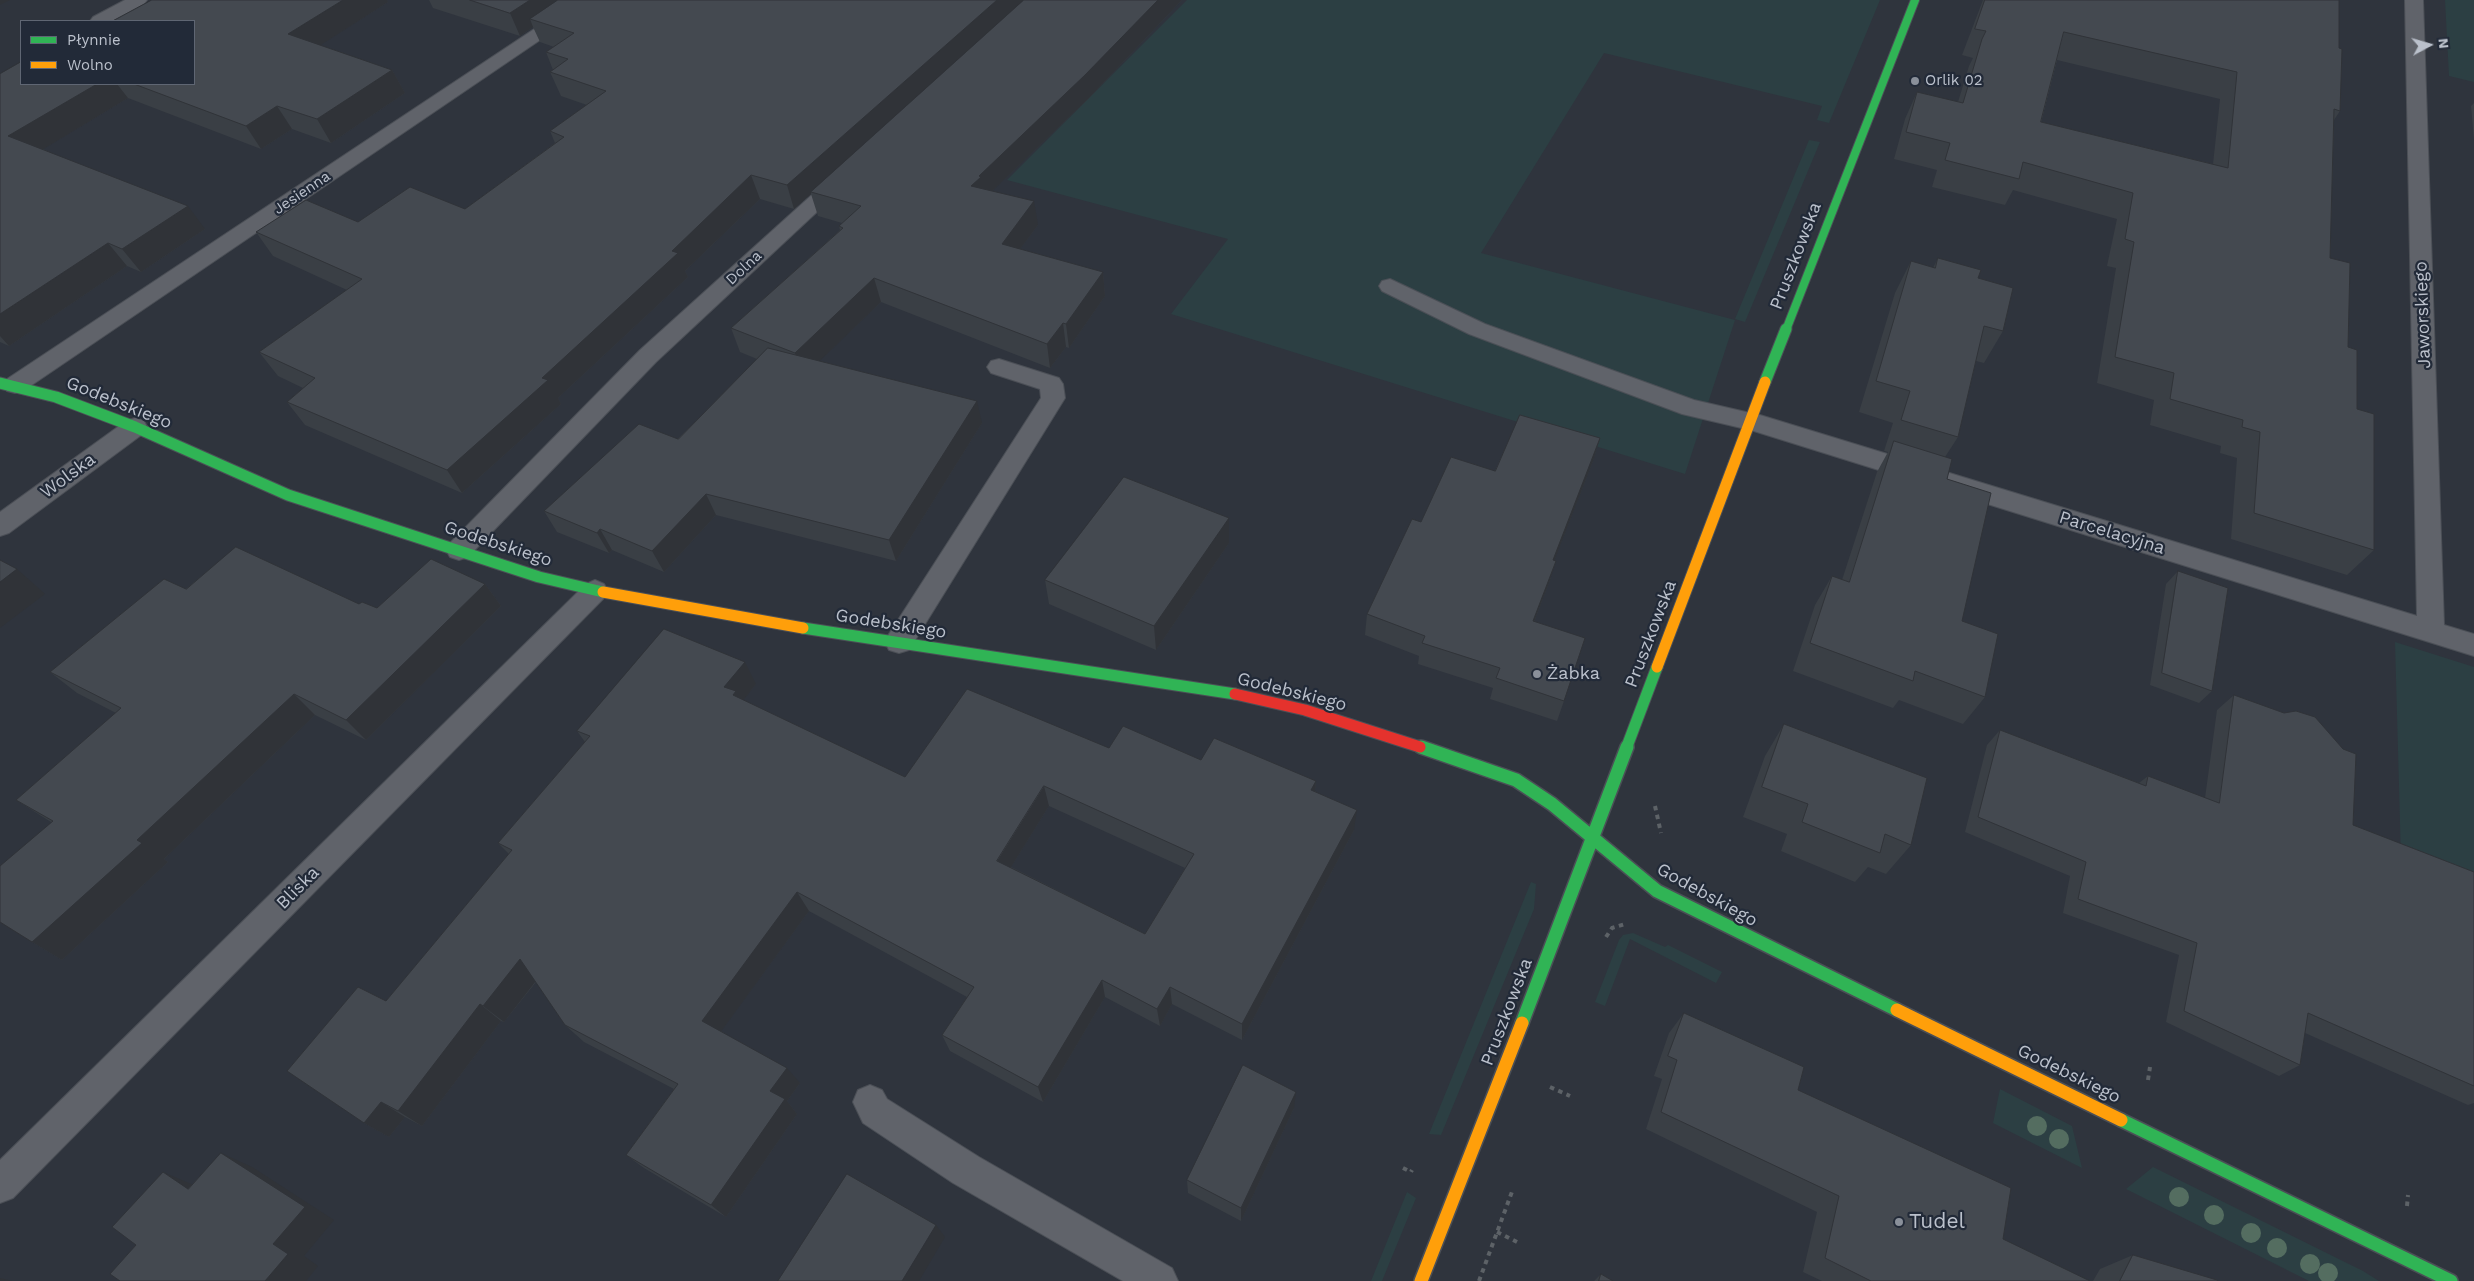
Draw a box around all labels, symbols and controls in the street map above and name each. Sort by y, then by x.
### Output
legend [20,20,195,85]
north arrow [2404,20,2454,70]
text: Płynnie [67,31,121,49]
text: N [2435,37,2452,49]
text: Wolno [67,56,113,74]
place label: Orlik 02 [1925,72,1983,90]
marker: Orlik 02 [1909,75,1921,87]
street label: Jesienna [270,167,334,219]
street label: Pruszkowska [1766,199,1826,313]
street label: Dolna [722,247,766,289]
street label: Jaworskiego [2410,261,2436,369]
street label: Godebskiego [63,372,175,434]
street label: Wolska [36,449,100,503]
street label: Parcelacyjna [2056,507,2168,559]
street label: Godebskiego [441,516,555,572]
street label: Pruszkowska [1621,577,1681,691]
street label: Godebskiego [834,605,948,643]
place label: Żabka [1547,663,1600,685]
street label: Godebskiego [1235,668,1349,716]
marker: Żabka [1531,668,1543,680]
street label: Godebskiego [1653,858,1761,932]
street label: Bliska [272,862,324,914]
street label: Pruszkowska [1477,955,1537,1069]
street label: Godebskiego [2014,1040,2124,1108]
place label: Tudel [1909,1209,1965,1235]
marker: Tudel [1893,1216,1905,1228]

